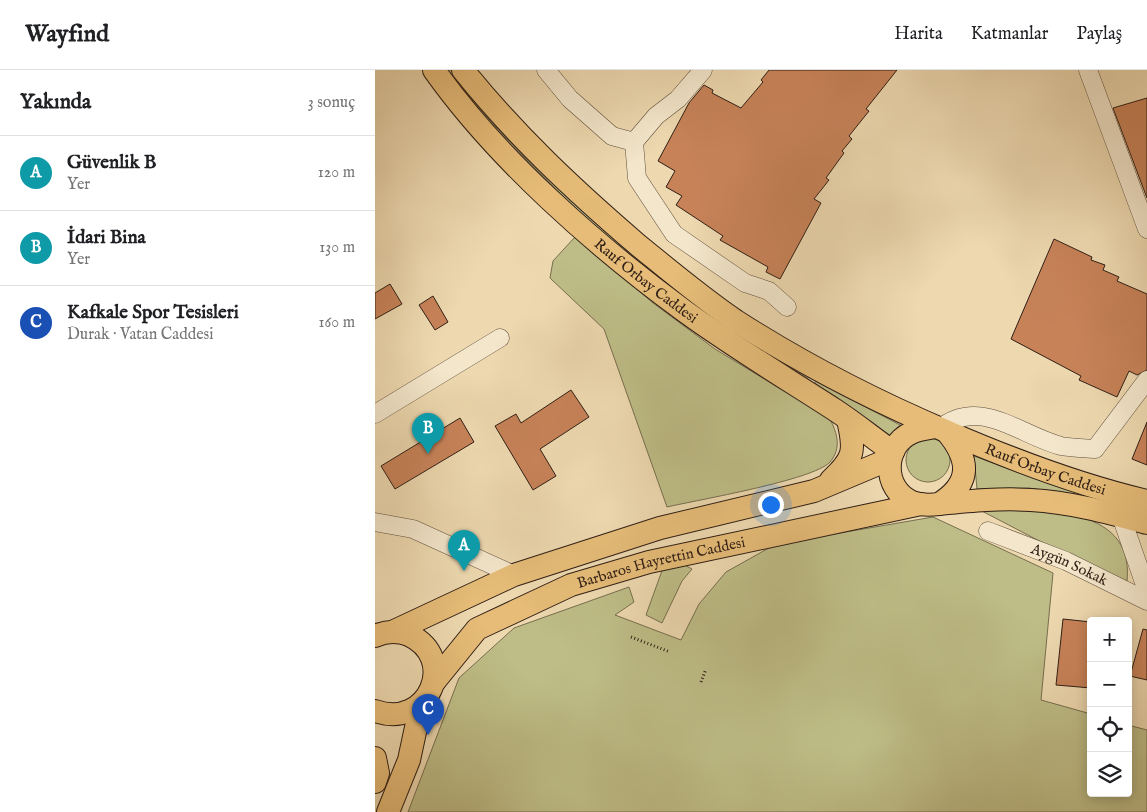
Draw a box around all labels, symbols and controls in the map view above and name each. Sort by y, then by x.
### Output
text: Wayfind [25,19,109,50]
text: Harita [894,23,943,46]
text: Katmanlar [971,23,1048,46]
text: Paylaş [1076,23,1122,46]
text: Yakında [20,89,91,116]
text: 3 sonuç [308,93,355,113]
text: Güvenlik B [67,151,156,175]
text: A [31,163,41,183]
text: 120 m [318,163,355,183]
text: Yer [67,175,90,195]
text: İdari Bina [67,226,146,250]
street label: Rauf Orbay Caddesi [590,235,701,328]
text: B [31,238,41,258]
text: 130 m [319,238,355,258]
text: Yer [67,250,90,270]
text: Kafkale Spor Tesisleri [67,301,239,325]
text: C [30,313,42,333]
text: 160 m [319,313,355,333]
text: Durak · Vatan Caddesi [67,325,213,345]
pin: B [412,413,444,454]
street label: Rauf Orbay Caddesi [982,440,1108,500]
your location [758,492,784,518]
pin: A [448,530,480,571]
street label: Barbaros Hayrettin Caddesi [575,533,747,593]
street label: Aygün Sokak [1027,539,1112,591]
map controls [1087,617,1132,797]
button: + [1087,617,1132,662]
button: − [1087,662,1132,707]
pin: C [412,694,444,735]
button: locate [1087,707,1132,752]
button: layers [1087,752,1132,797]

